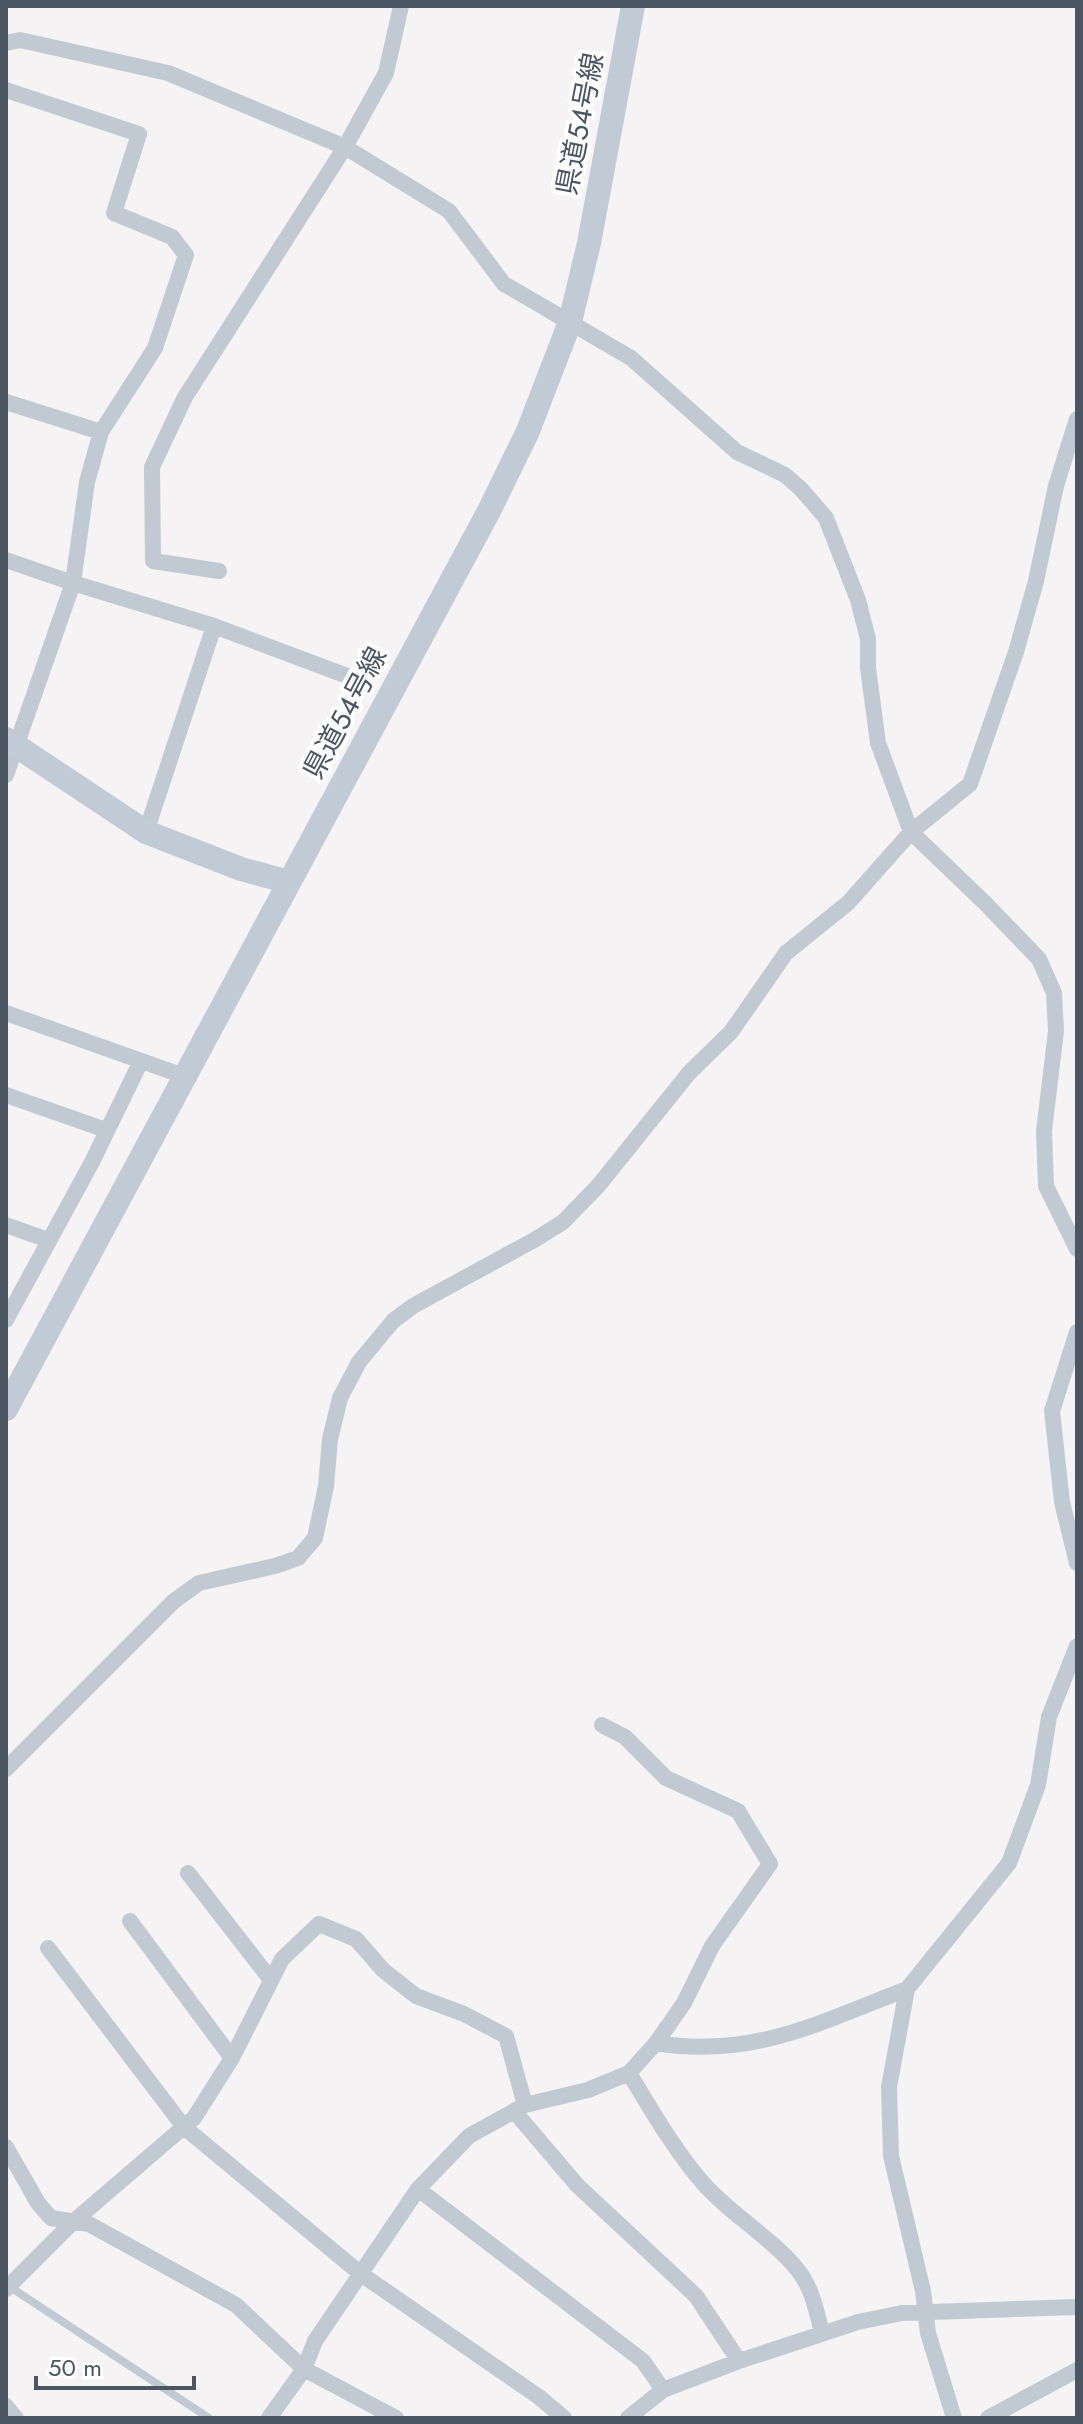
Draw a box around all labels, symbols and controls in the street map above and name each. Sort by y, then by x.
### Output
street label: 県道54号線 [546,49,614,199]
street label: 県道54号線 [293,640,397,786]
scale bar [36,2340,194,2390]
text: 50 m [48,2350,102,2385]

